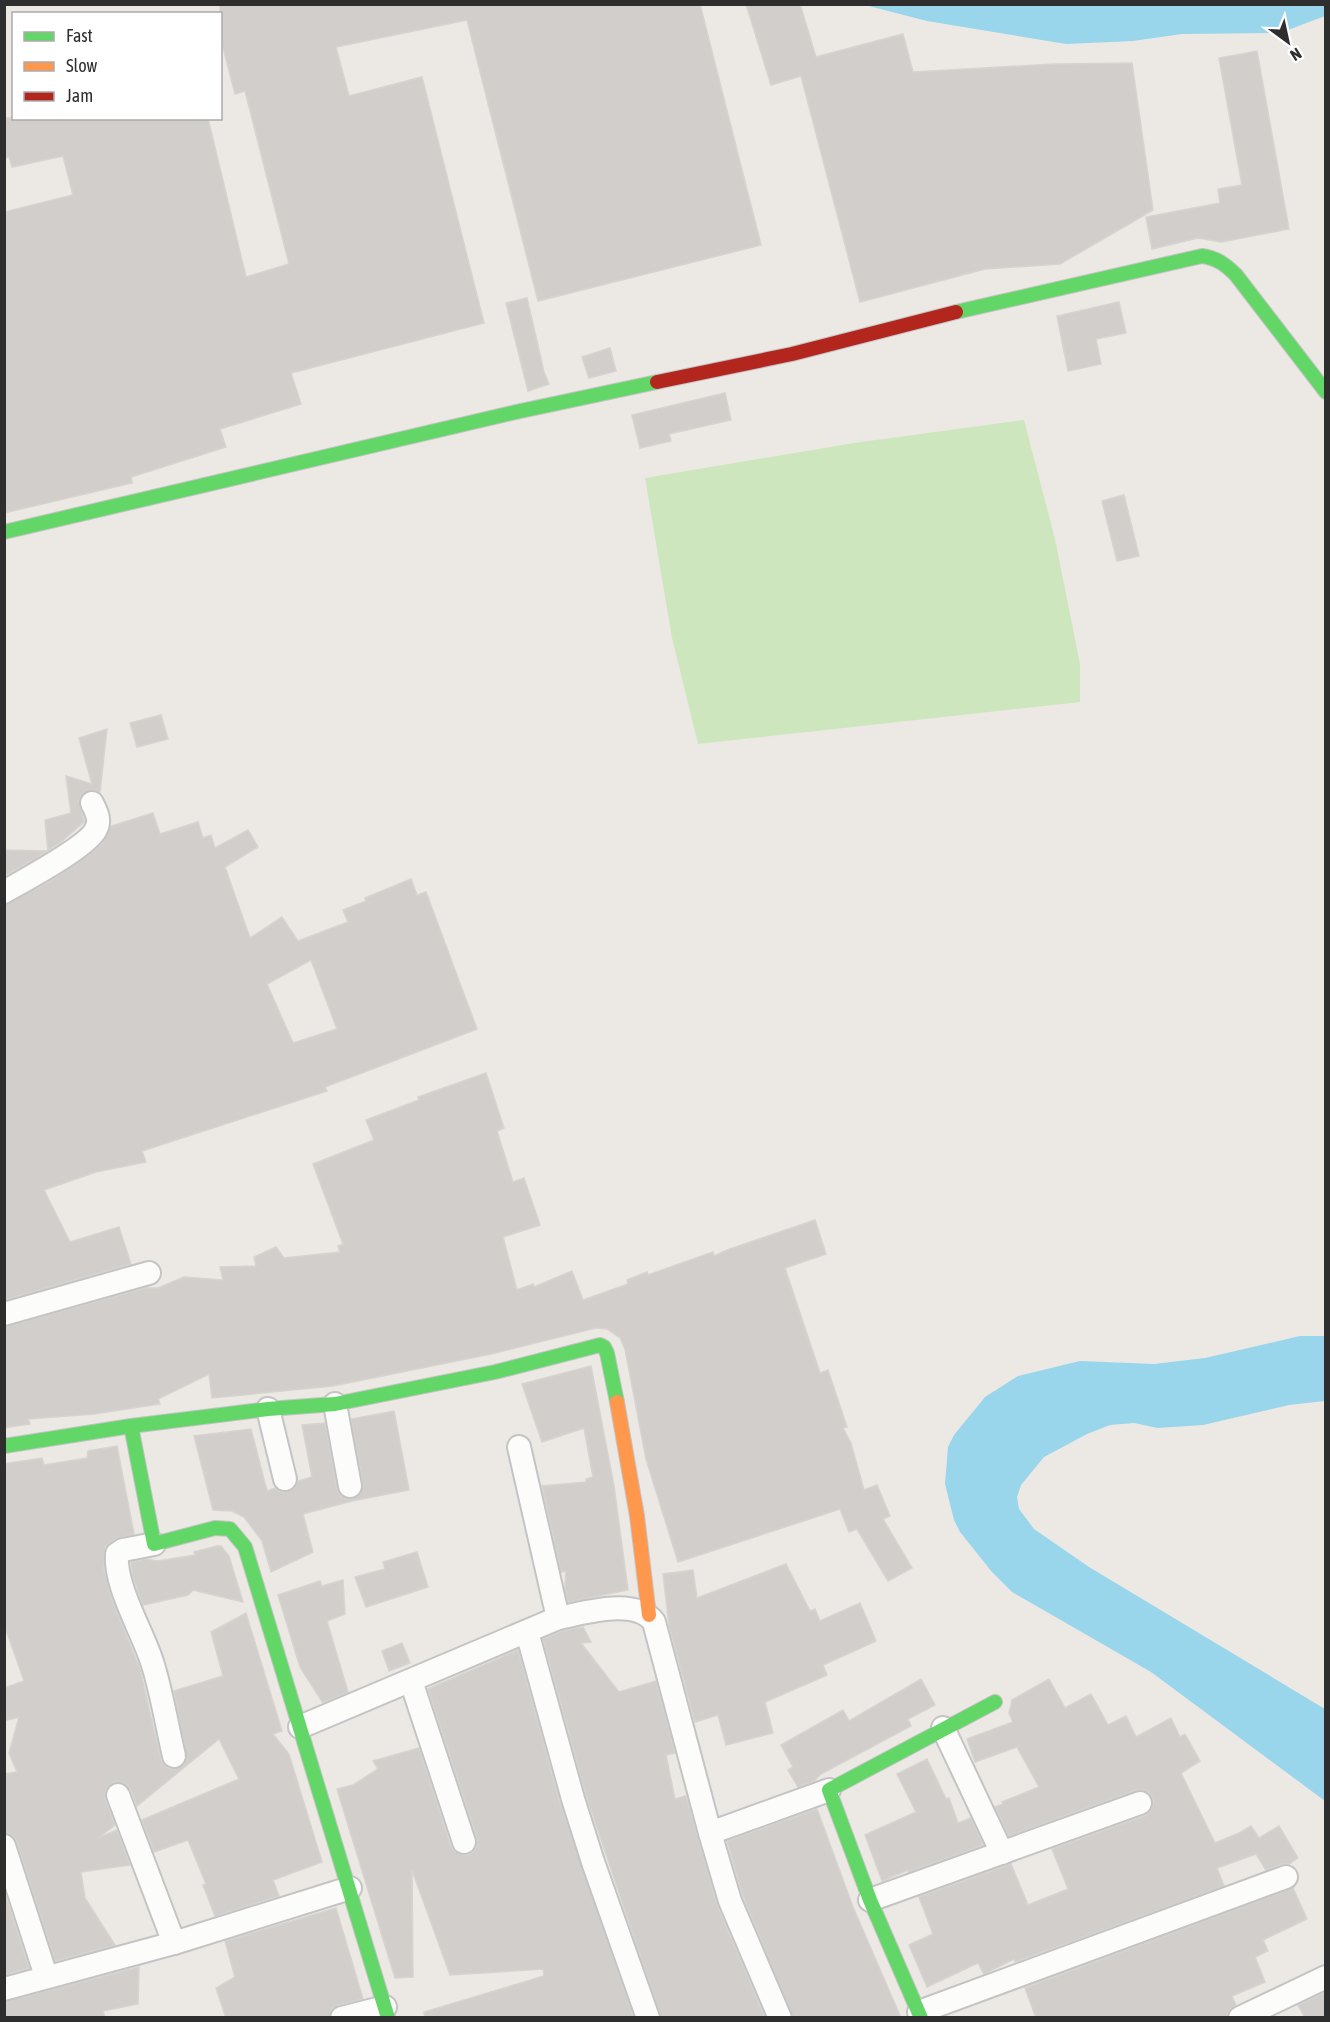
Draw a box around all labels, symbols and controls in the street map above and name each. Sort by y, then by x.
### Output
legend [12,12,222,120]
north arrow [1258,12,1318,72]
text: Fast [66,25,93,46]
text: N [1287,44,1305,65]
text: Slow [66,55,97,76]
text: Jam [66,85,93,106]

